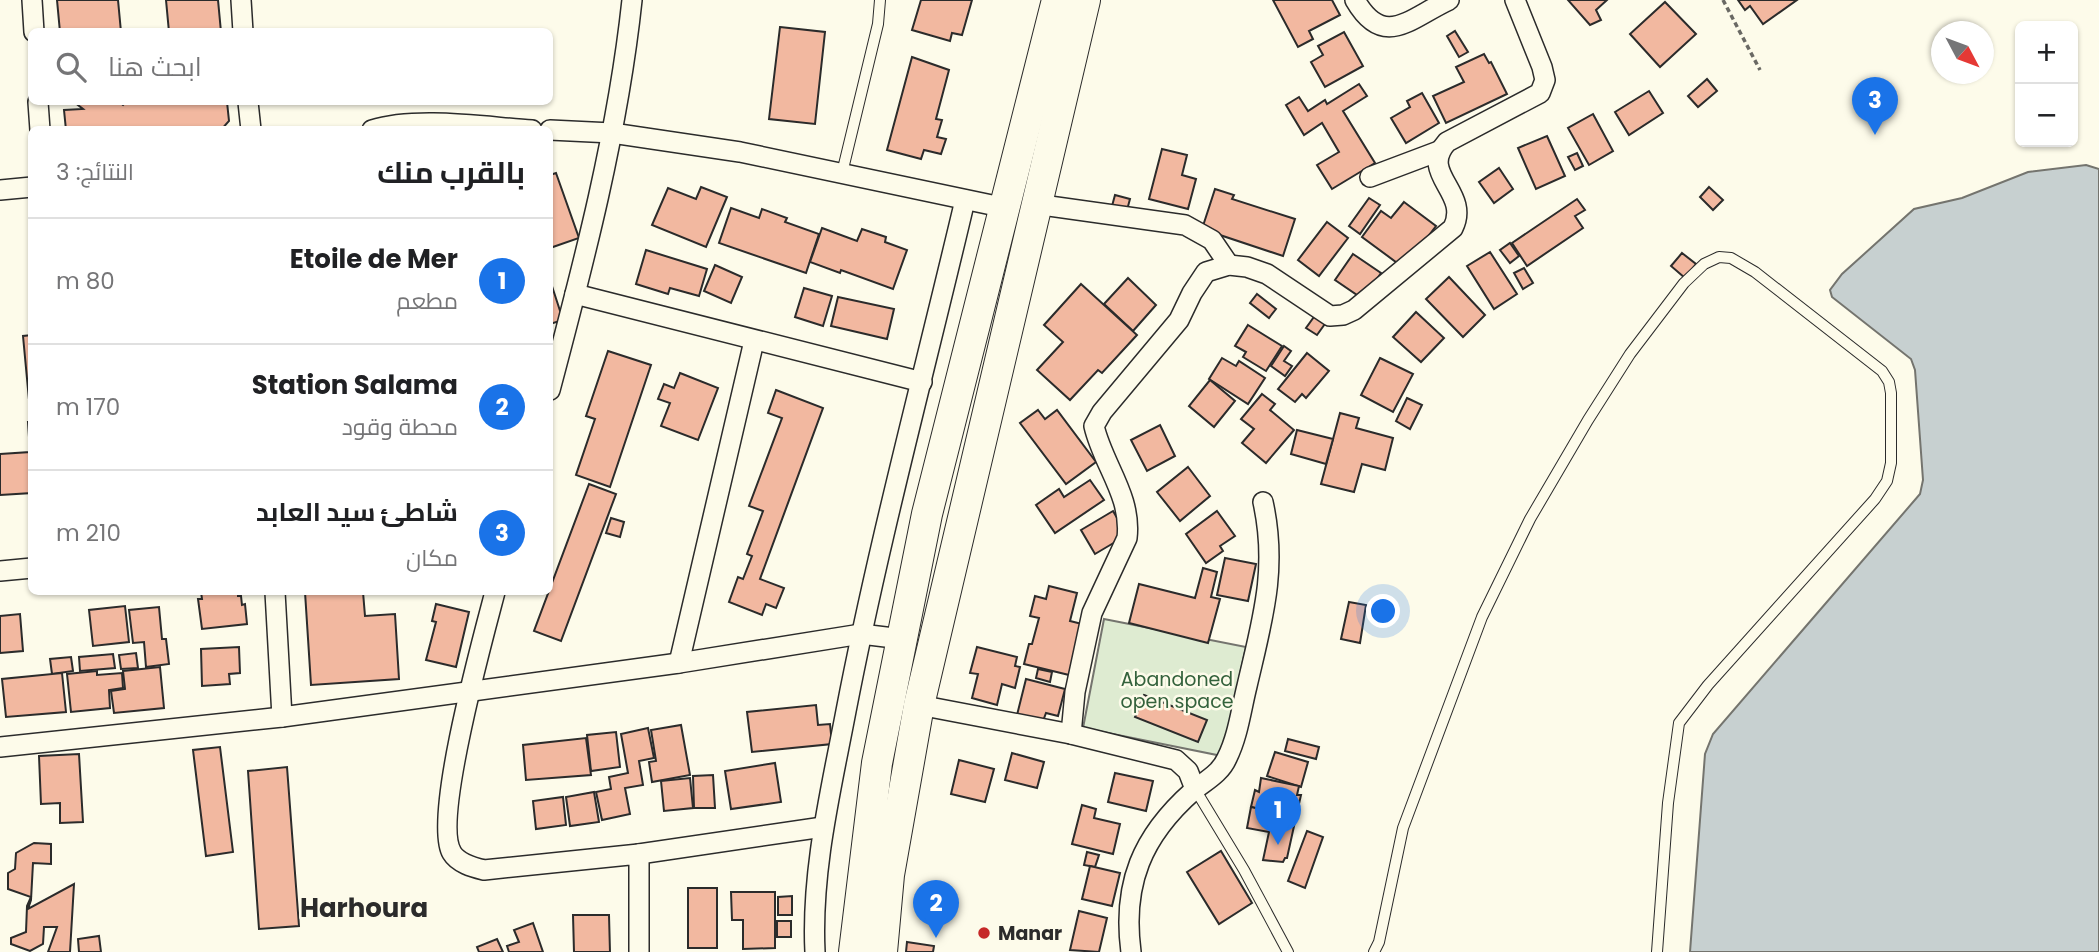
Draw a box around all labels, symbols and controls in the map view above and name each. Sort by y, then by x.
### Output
north arrow [1931,21,1994,84]
map controls [2015,21,2078,147]
button: + [2015,21,2078,84]
search box [28,28,553,105]
icon: search [52,48,90,86]
text: ابحث هنا [108,49,202,85]
pin: 3 [1852,77,1898,135]
button: − [2015,84,2078,147]
text: بالقرب منك [377,151,525,194]
text: النتائج: 3 [56,156,134,188]
text: Etoile de Mer [290,241,458,277]
text: 80 m [56,265,115,297]
text: 1 [498,265,506,297]
text: مطعم [396,285,458,317]
text: Station Salama [252,367,458,403]
text: 170 m [56,391,120,423]
text: 2 [495,391,509,423]
text: محطة وقود [342,411,458,443]
text: شاطئ سيد العابد [256,494,458,530]
text: 210 m [56,517,121,549]
text: 3 [495,517,509,549]
text: مكان [406,542,458,574]
your location [1366,594,1400,628]
park label: Abandoned open space [1121,666,1233,715]
pin: 1 [1255,787,1301,845]
pin: 2 [913,880,959,938]
district label: Harhoura [300,890,428,926]
place label: Manar [998,920,1062,947]
marker: Manar [976,925,992,941]

